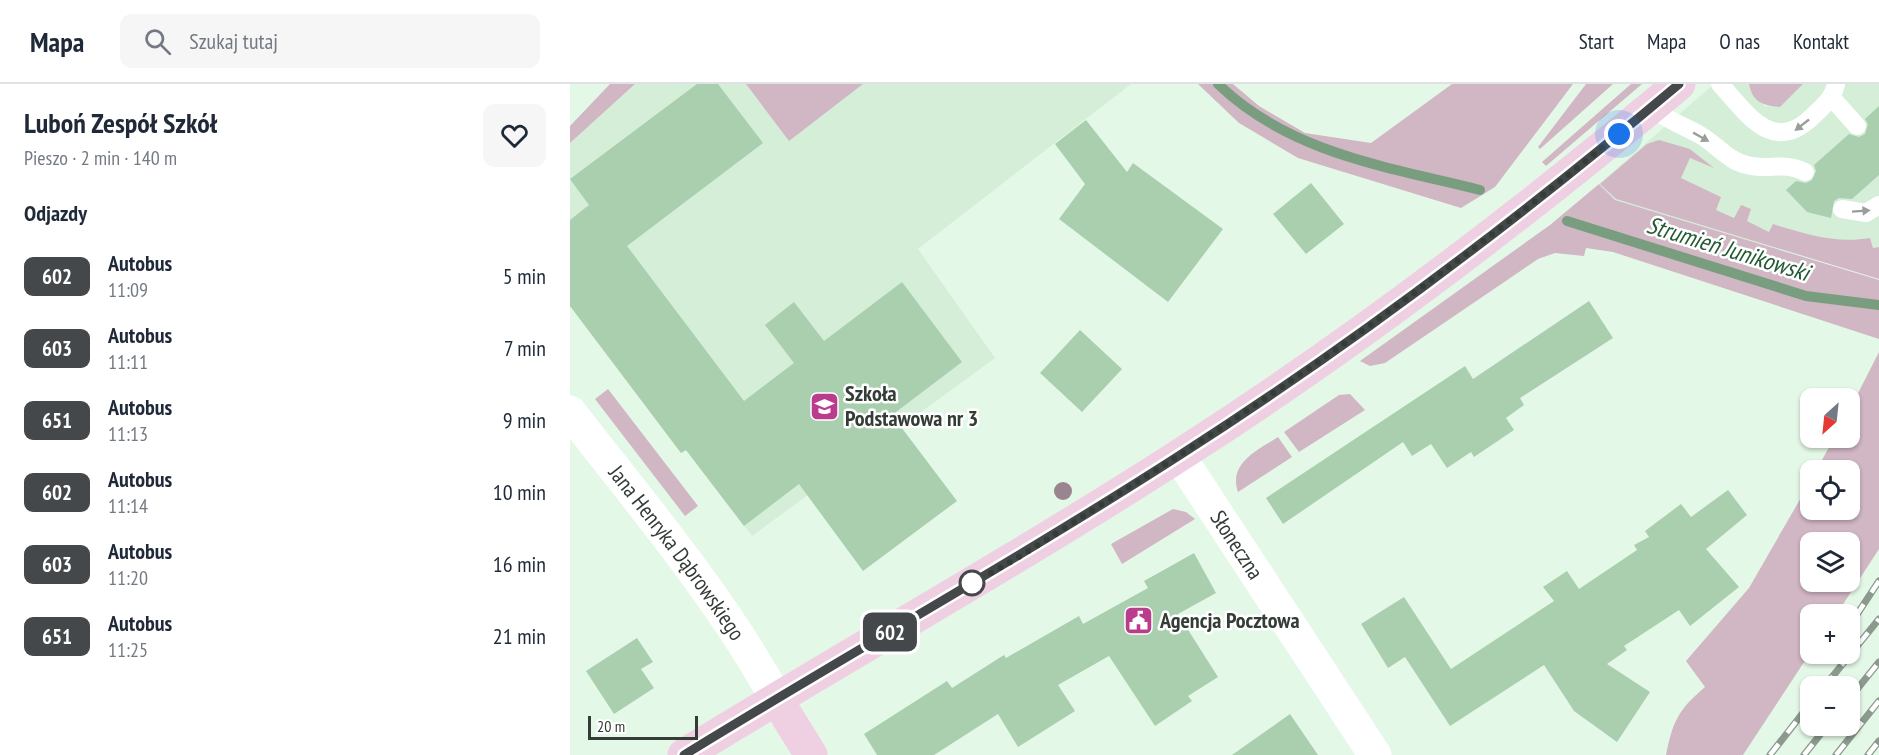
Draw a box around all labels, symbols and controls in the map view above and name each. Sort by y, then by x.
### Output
search box [120,14,540,68]
text: Mapa [30,23,84,60]
icon: search [141,25,174,58]
text: Szukaj tutaj [189,27,278,55]
text: Start [1579,28,1614,55]
text: Mapa [1647,28,1686,55]
text: O nas [1719,28,1760,55]
text: Kontakt [1793,28,1849,55]
text: Luboń Zespół Szkół [24,104,217,141]
button: heart [483,104,546,167]
one-way arrow [1794,118,1810,131]
your location [1604,119,1634,149]
one-way arrow [1693,131,1709,142]
text: Pieszo · 2 min · 140 m [24,145,177,171]
text: Odjazdy [24,199,87,227]
one-way arrow [1852,207,1871,216]
water label: Strumień Junikowski [1643,209,1816,289]
text: Autobus [108,249,172,277]
text: 5 min [503,262,546,290]
text: 602 [42,263,72,290]
text: 11:09 [108,277,148,303]
text: Autobus [108,321,172,349]
text: 7 min [504,334,546,362]
text: 603 [42,335,72,362]
text: 11:11 [108,349,148,375]
place label: Szkoła Podstawowa nr 3 [845,379,978,432]
north arrow [1800,388,1860,448]
map controls [1800,388,1860,736]
school or university icon: Szkoła Podstawowa nr 3 [808,390,840,422]
text: Autobus [108,393,172,421]
text: 9 min [503,406,546,434]
text: 651 [42,407,72,434]
text: 11:13 [108,421,148,447]
street label: Jana Henryka Dąbrowskiego [602,459,751,645]
button: locate [1800,460,1860,520]
text: Autobus [108,465,172,493]
text: 10 min [493,478,546,506]
text: 602 [42,479,72,506]
text: 11:14 [108,493,148,519]
street label: Słoneczna [1204,505,1270,584]
button: layers [1800,532,1860,592]
text: Autobus [108,537,172,565]
text: 16 min [493,550,546,578]
text: 603 [42,551,72,578]
text: 11:20 [108,565,148,591]
unlabelled marker [959,570,985,596]
public building icon: Agencja Pocztowa [1123,604,1155,636]
button: + [1800,604,1860,664]
place label: Agencja Pocztowa [1159,606,1300,634]
text: Autobus [108,609,172,637]
line badge: 602 [856,612,924,652]
text: 602 [875,619,905,646]
text: 21 min [493,622,546,650]
text: 651 [42,623,72,650]
text: 11:25 [108,637,148,663]
button: − [1800,676,1860,736]
scale bar [588,713,698,740]
text: 20 m [597,716,625,736]

